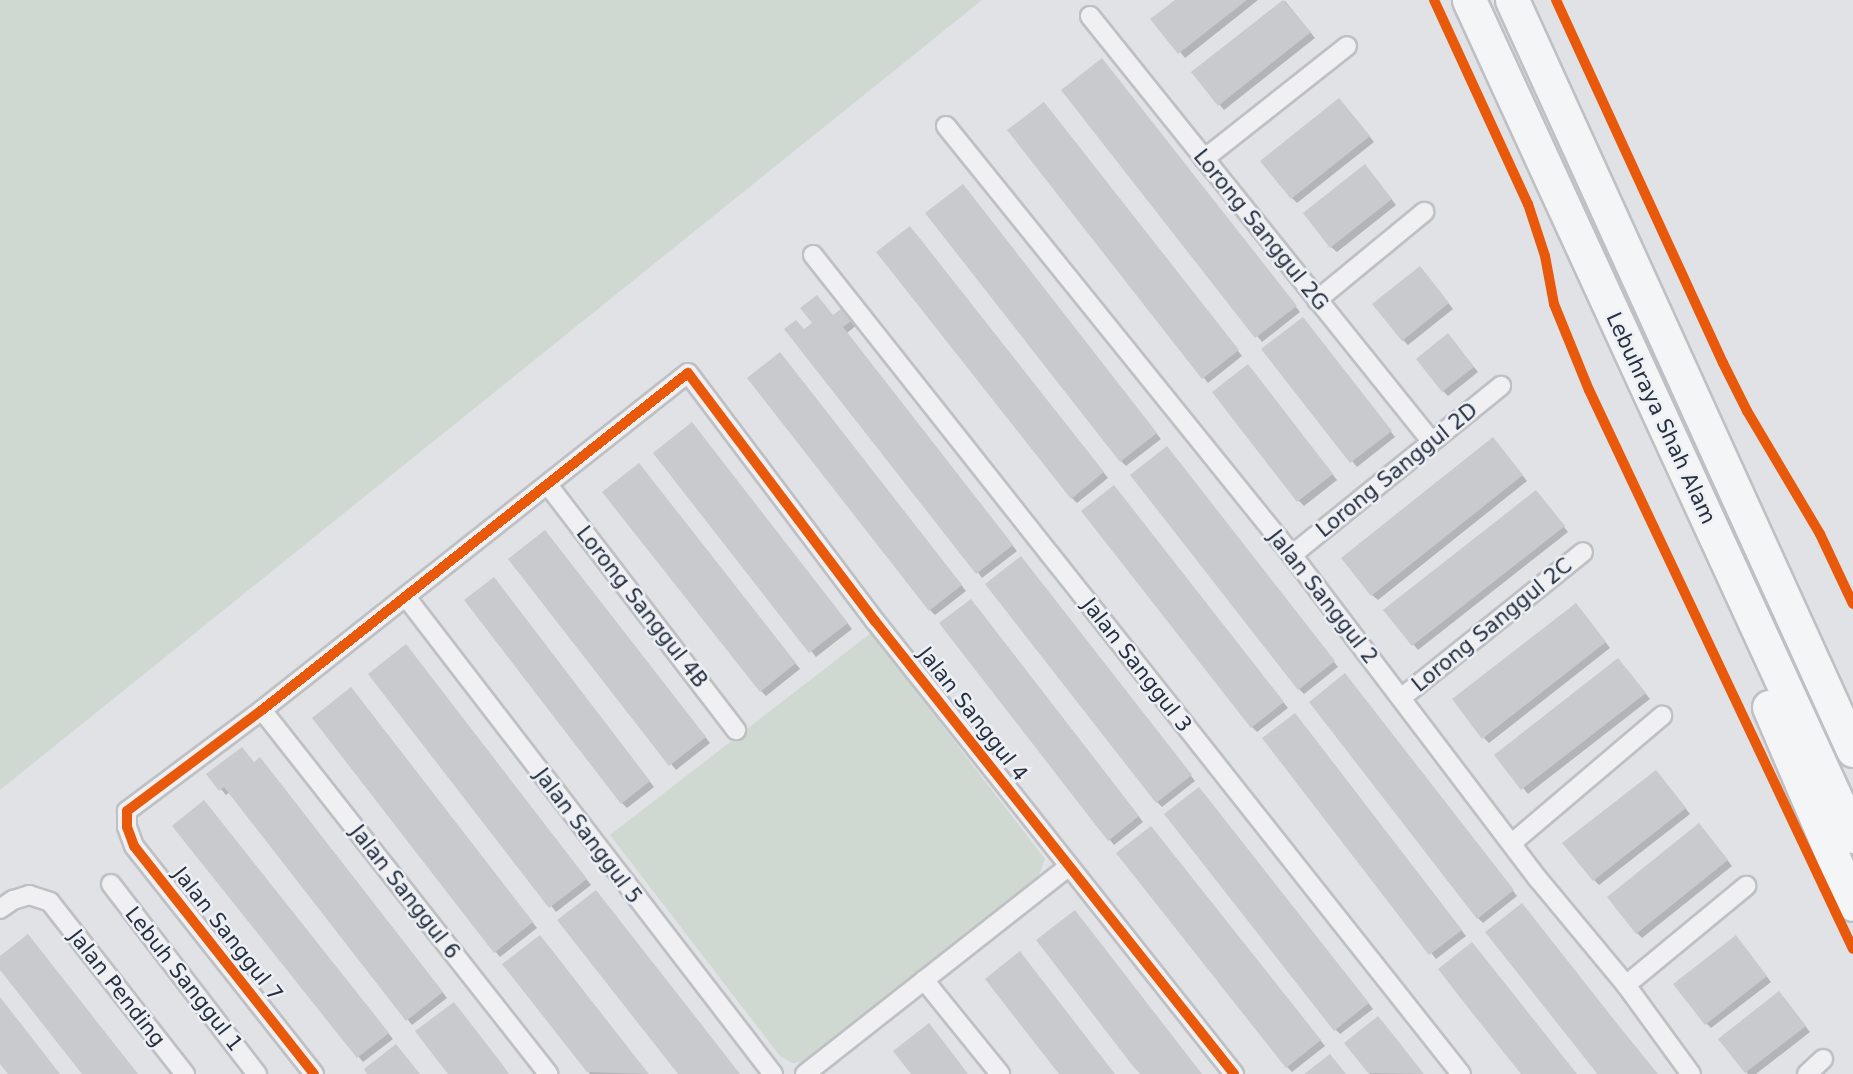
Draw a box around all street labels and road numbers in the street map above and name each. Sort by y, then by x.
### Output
street label: Lorong Sanggul 2G [1188,144,1334,316]
street label: Lebuhraya Shah Alam [1601,308,1721,528]
street label: Lorong Sanggul 2D [1311,397,1483,543]
street label: Lorong Sanggul 4B [571,521,713,693]
street label: Jalan Sanggul 2 [1263,525,1383,669]
street label: Lorong Sanggul 2C [1407,553,1577,697]
street label: Jalan Sanggul 3 [1077,593,1197,737]
street label: Jalan Sanggul 4 [913,642,1033,786]
street label: Jalan Sanggul 5 [529,763,647,909]
street label: Jalan Sanggul 6 [345,820,465,964]
street label: Jalan Sanggul 7 [168,862,288,1006]
street label: Lebuh Sanggul 1 [120,902,248,1056]
street label: Jalan Pending [63,924,171,1052]

